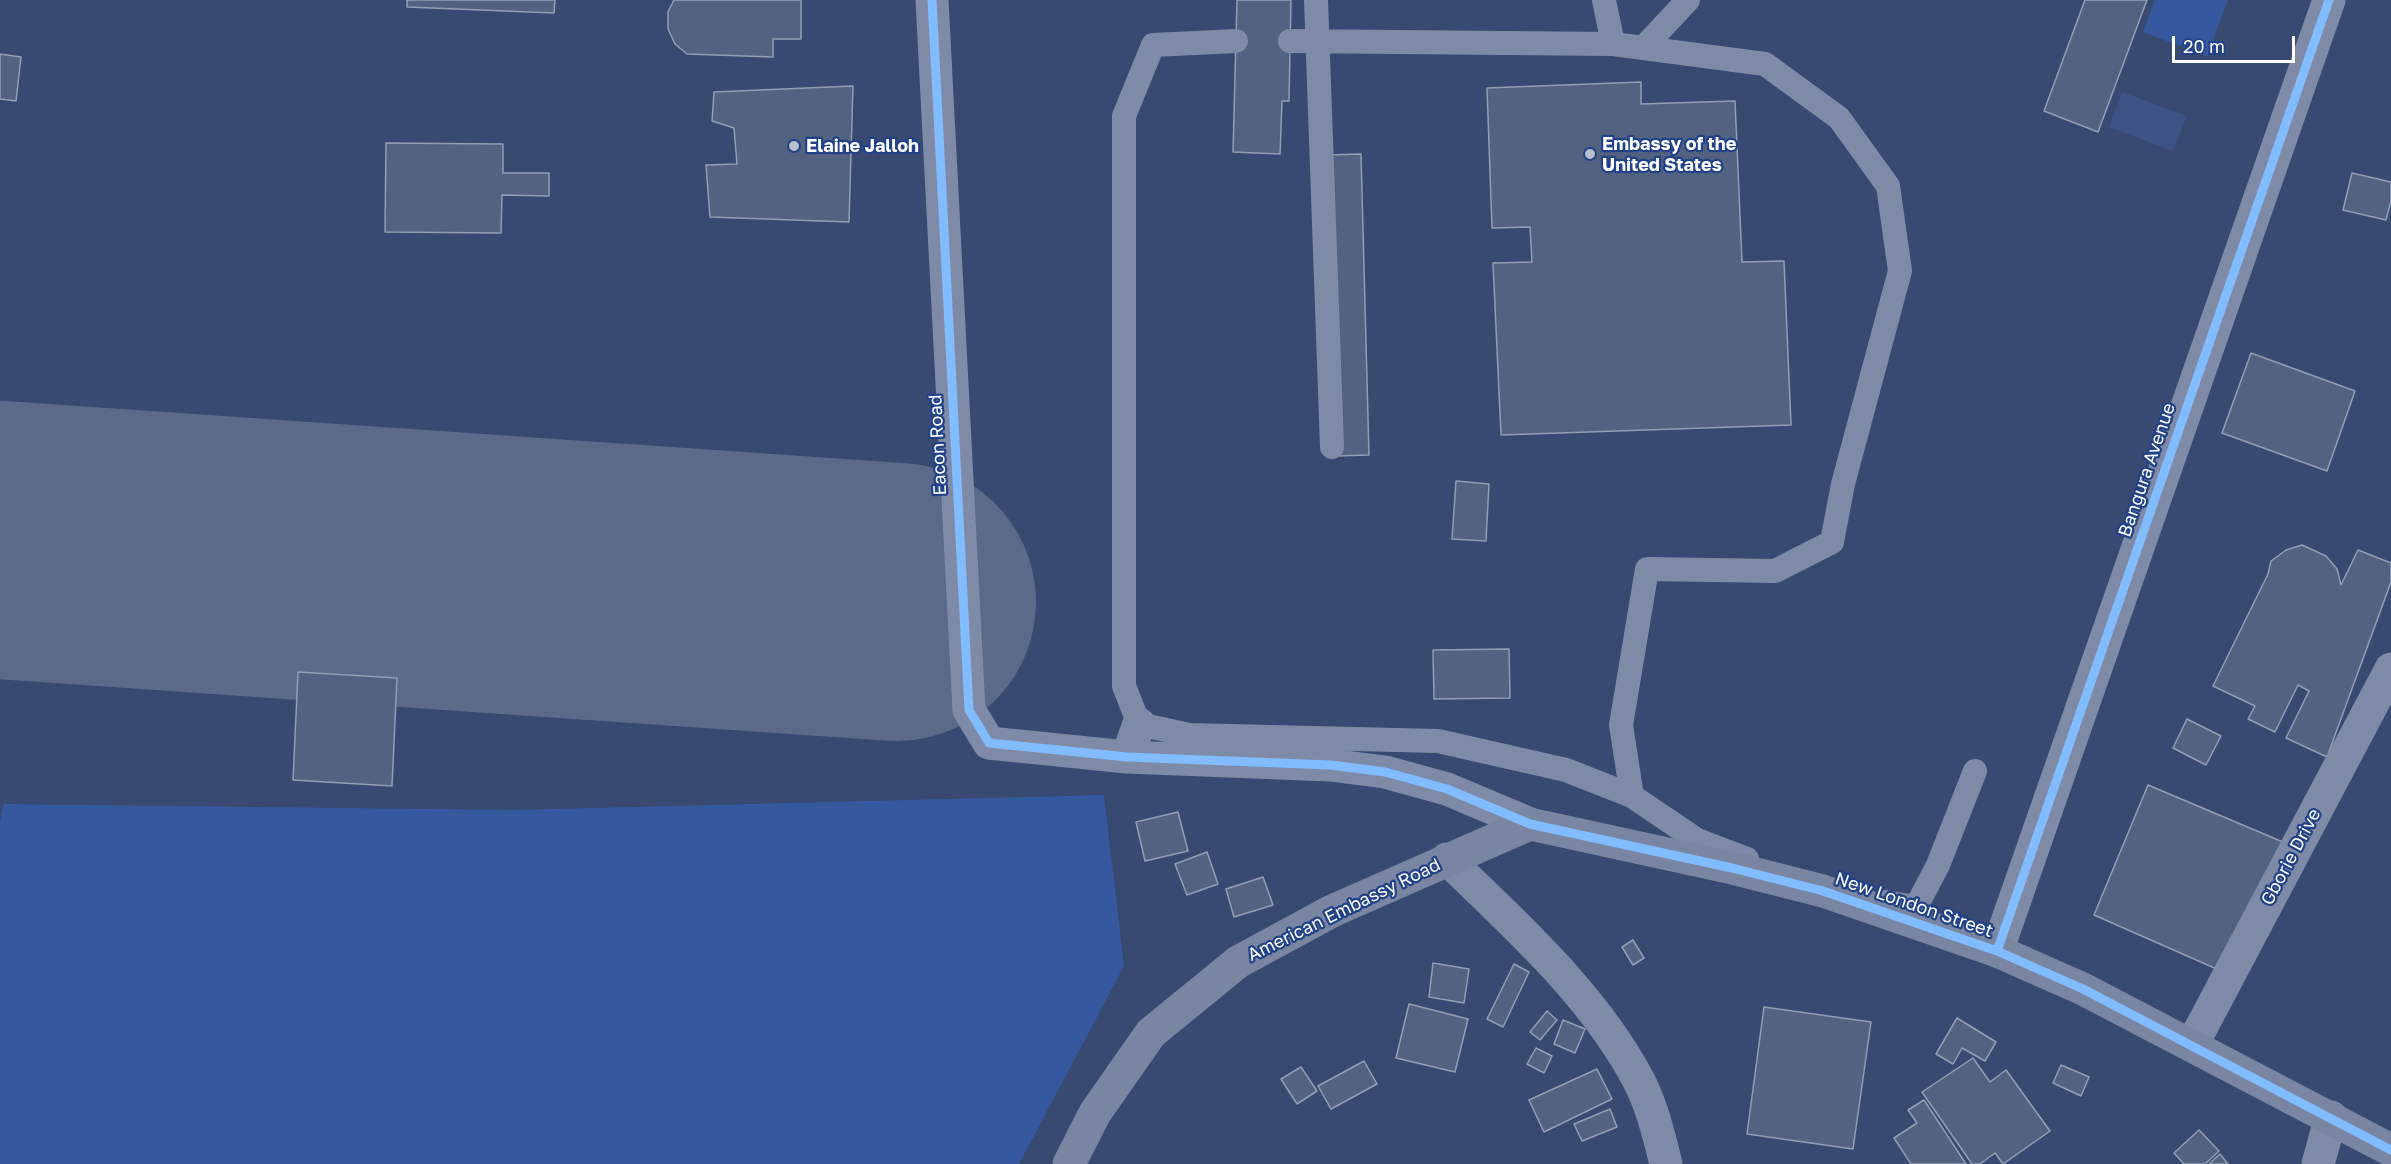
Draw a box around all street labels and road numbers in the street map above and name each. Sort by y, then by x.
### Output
street label: Eacon Road [925,394,951,496]
street label: Bangura Avenue [2114,400,2180,540]
street label: Gborie Drive [2257,805,2325,909]
street label: American Embassy Road [1244,854,1444,966]
street label: New London Street [1832,868,1996,942]

